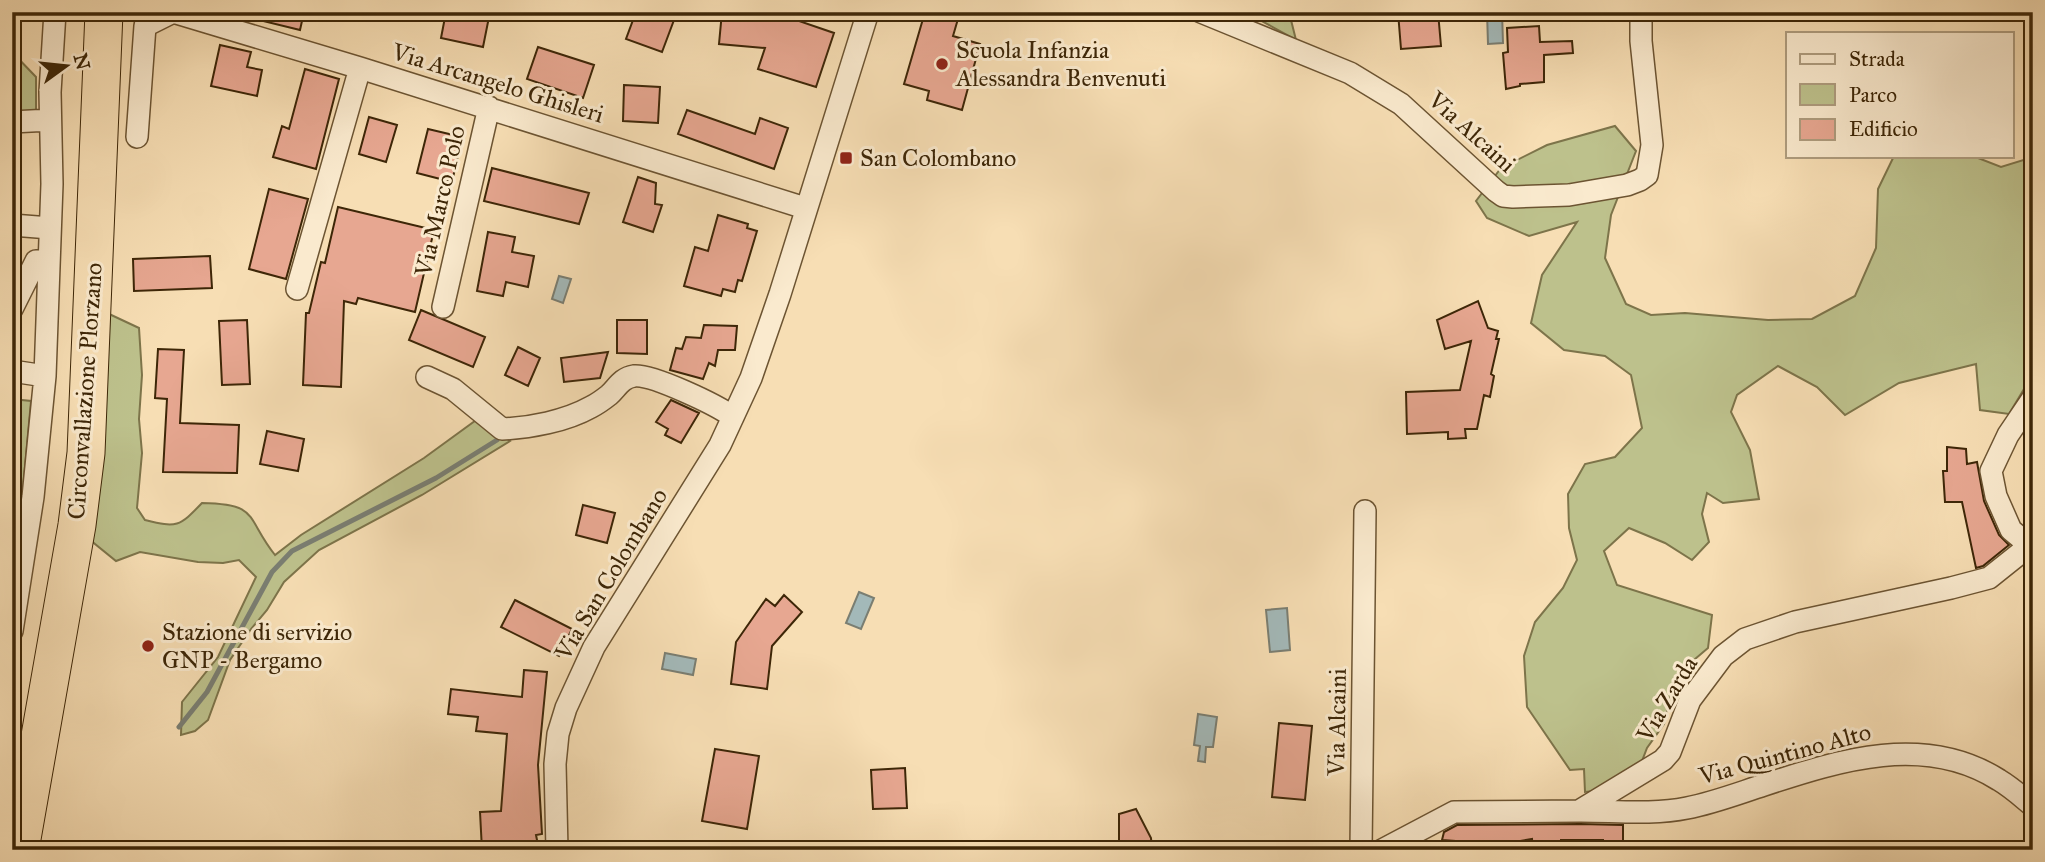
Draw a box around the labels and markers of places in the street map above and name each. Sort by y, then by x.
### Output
place label: Scuola Infanzia Alessandra Benvenuti [955,35,1166,93]
marker: Scuola Infanzia Alessandra Benvenuti [934,56,950,72]
place label: San Colombano [860,143,1016,173]
marker: San Colombano [838,150,854,166]
place label: Stazione di servizio GNP - Bergamo [162,617,352,675]
marker: Stazione di servizio GNP - Bergamo [140,638,156,654]

